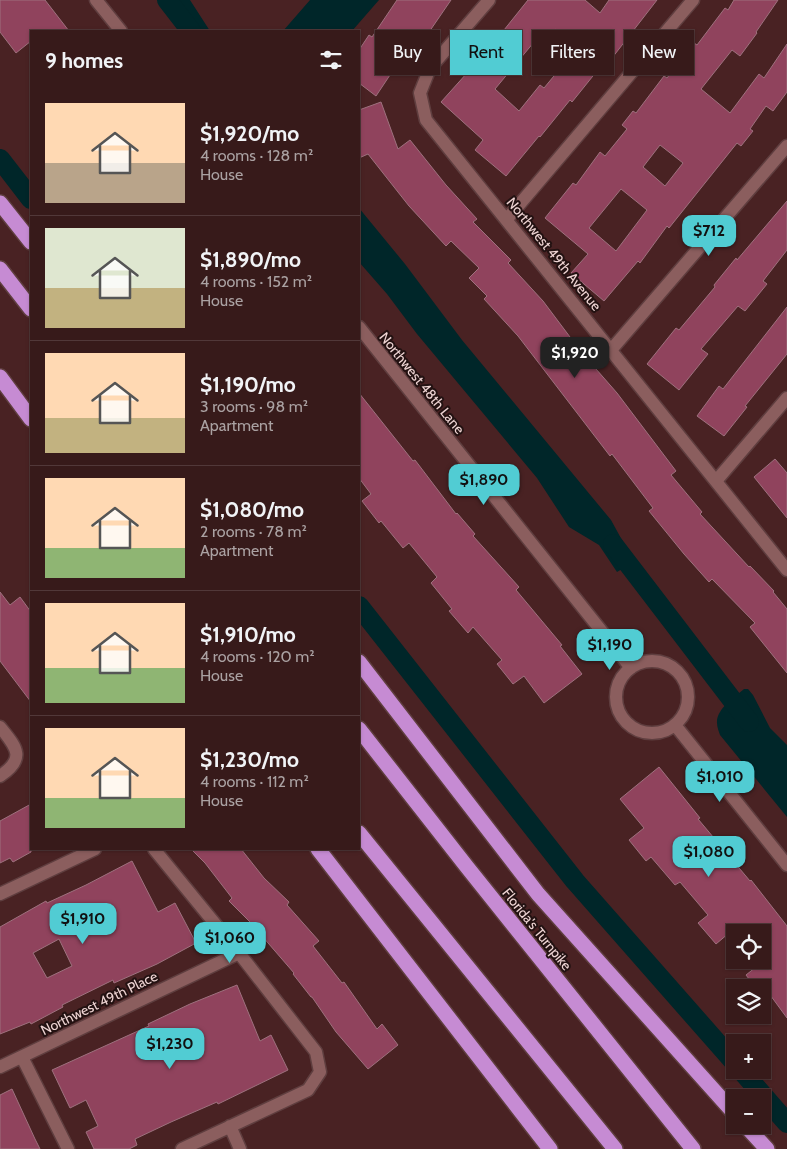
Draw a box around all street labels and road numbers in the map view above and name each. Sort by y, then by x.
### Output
street label: Northwest 49th Avenue [503,194,605,314]
street label: Northwest 48th Lane [375,329,469,437]
street label: Florida's Turnpike [498,884,576,974]
street label: Northwest 49th Place [38,967,160,1039]

